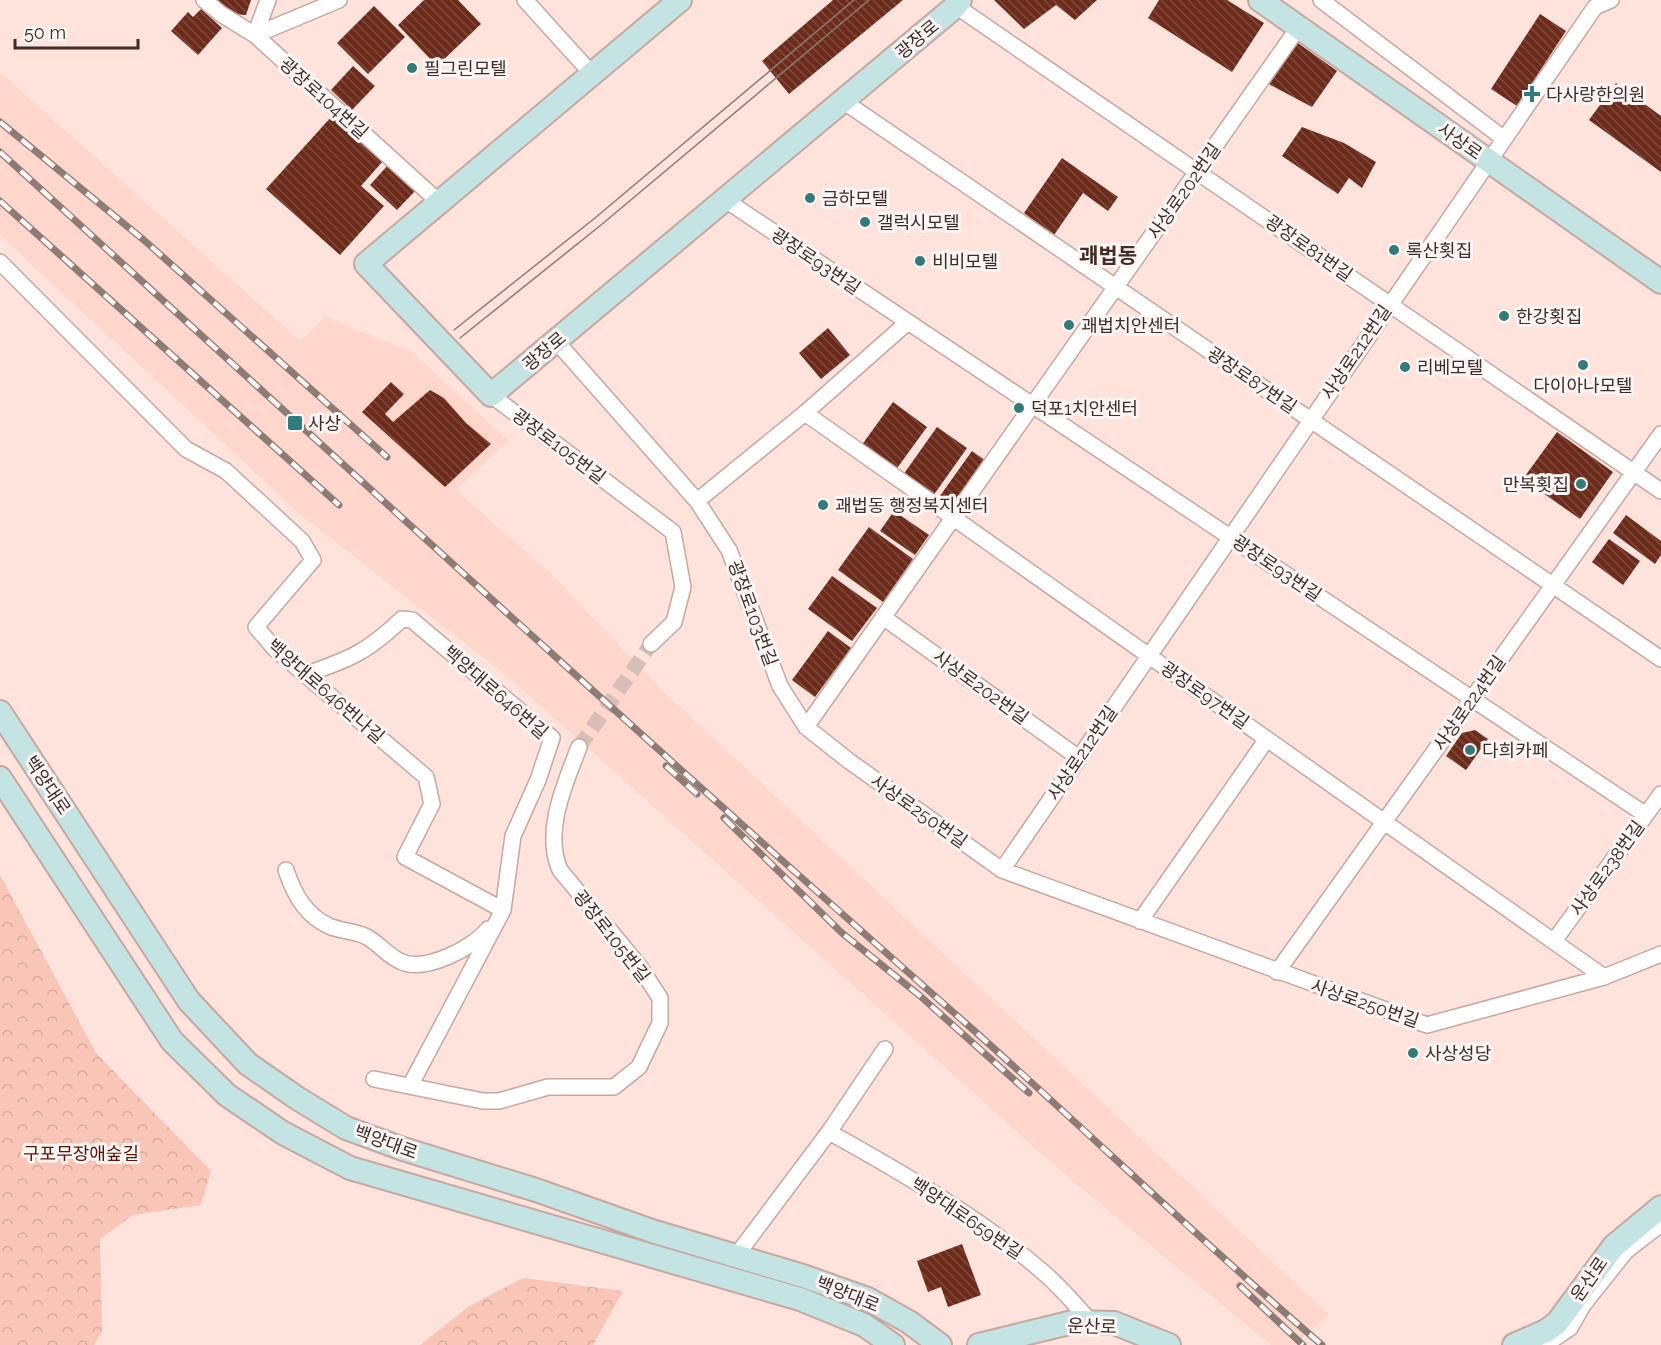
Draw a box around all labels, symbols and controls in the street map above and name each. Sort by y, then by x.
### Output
scale bar [15,12,138,50]
street label: 광장로 [891,15,943,63]
text: 50 m [24,22,66,43]
street label: 광장로104번길 [276,53,372,143]
place label: 필그린모텔 [424,58,507,79]
marker: 필그린모텔 [405,61,419,75]
place label: 다사랑한의원 [1546,84,1645,105]
marker: 다사랑한의원 [1523,85,1541,103]
street label: 사상로 [1434,118,1486,164]
street label: 사상로202번길 [1143,139,1225,243]
place label: 금하모텔 [822,188,888,209]
marker: 금하모텔 [803,191,817,205]
street label: 광장로81번길 [1262,210,1356,286]
place label: 갤럭시모텔 [877,212,960,233]
marker: 갤럭시모텔 [858,215,872,229]
street label: 광장로93번길 [767,224,865,298]
place label: 록산횟집 [1406,240,1472,261]
district label: 괘법동 [1079,243,1137,268]
marker: 록산횟집 [1387,243,1401,257]
place label: 비비모텔 [932,251,998,272]
marker: 비비모텔 [913,254,927,268]
street label: 사상로212번길 [1317,301,1395,403]
place label: 한강횟집 [1516,306,1582,327]
marker: 한강횟집 [1497,309,1511,323]
place label: 괘법치안센터 [1081,315,1180,336]
marker: 괘법치안센터 [1062,318,1076,332]
street label: 광장로 [518,327,570,375]
street label: 광장로87번길 [1203,342,1301,418]
place label: 리베모텔 [1417,357,1483,378]
marker: 다이아나모텔 [1576,358,1590,372]
marker: 리베모텔 [1398,360,1412,374]
place label: 다이아나모텔 [1533,375,1633,396]
place label: 덕포1치안센터 [1031,398,1138,419]
marker: 덕포1치안센터 [1012,401,1026,415]
street label: 광장로105번길 [508,404,610,488]
place label: 사상 [308,413,341,434]
marker: 사상 [286,414,304,432]
place label: 만복횟집 [1503,474,1569,495]
marker: 만복횟집 [1574,477,1588,491]
place label: 괘법동 행정복지센터 [835,495,989,516]
marker: 괘법동 행정복지센터 [816,498,830,512]
street label: 광장로93번길 [1228,531,1326,605]
street label: 광장로103번길 [724,557,782,669]
street label: 백양대로646번나길 [263,635,389,747]
street label: 백양대로646번길 [440,641,552,743]
street label: 사상로202번길 [929,645,1033,729]
street label: 사상로224번길 [1428,651,1510,755]
street label: 광장로97번길 [1157,657,1253,733]
street label: 사상로212번길 [1043,702,1121,804]
place label: 다희카페 [1482,740,1548,761]
marker: 다희카페 [1463,743,1477,757]
street label: 백양대로 [21,752,75,818]
street label: 사상로250번길 [867,770,971,852]
street label: 사상로238번길 [1565,816,1649,920]
street label: 광장로105번길 [569,886,655,986]
street label: 사상로250번길 [1308,975,1422,1031]
place label: 사상성당 [1425,1043,1491,1064]
marker: 사상성당 [1406,1046,1420,1060]
street label: 백양대로 [351,1121,421,1163]
park label: 구포무장애숲길 [23,1143,139,1164]
street label: 백양대로659번길 [907,1173,1027,1263]
street label: 운산로 [1566,1253,1612,1305]
street label: 백양대로 [813,1272,883,1316]
street label: 운산로 [1067,1315,1117,1337]

